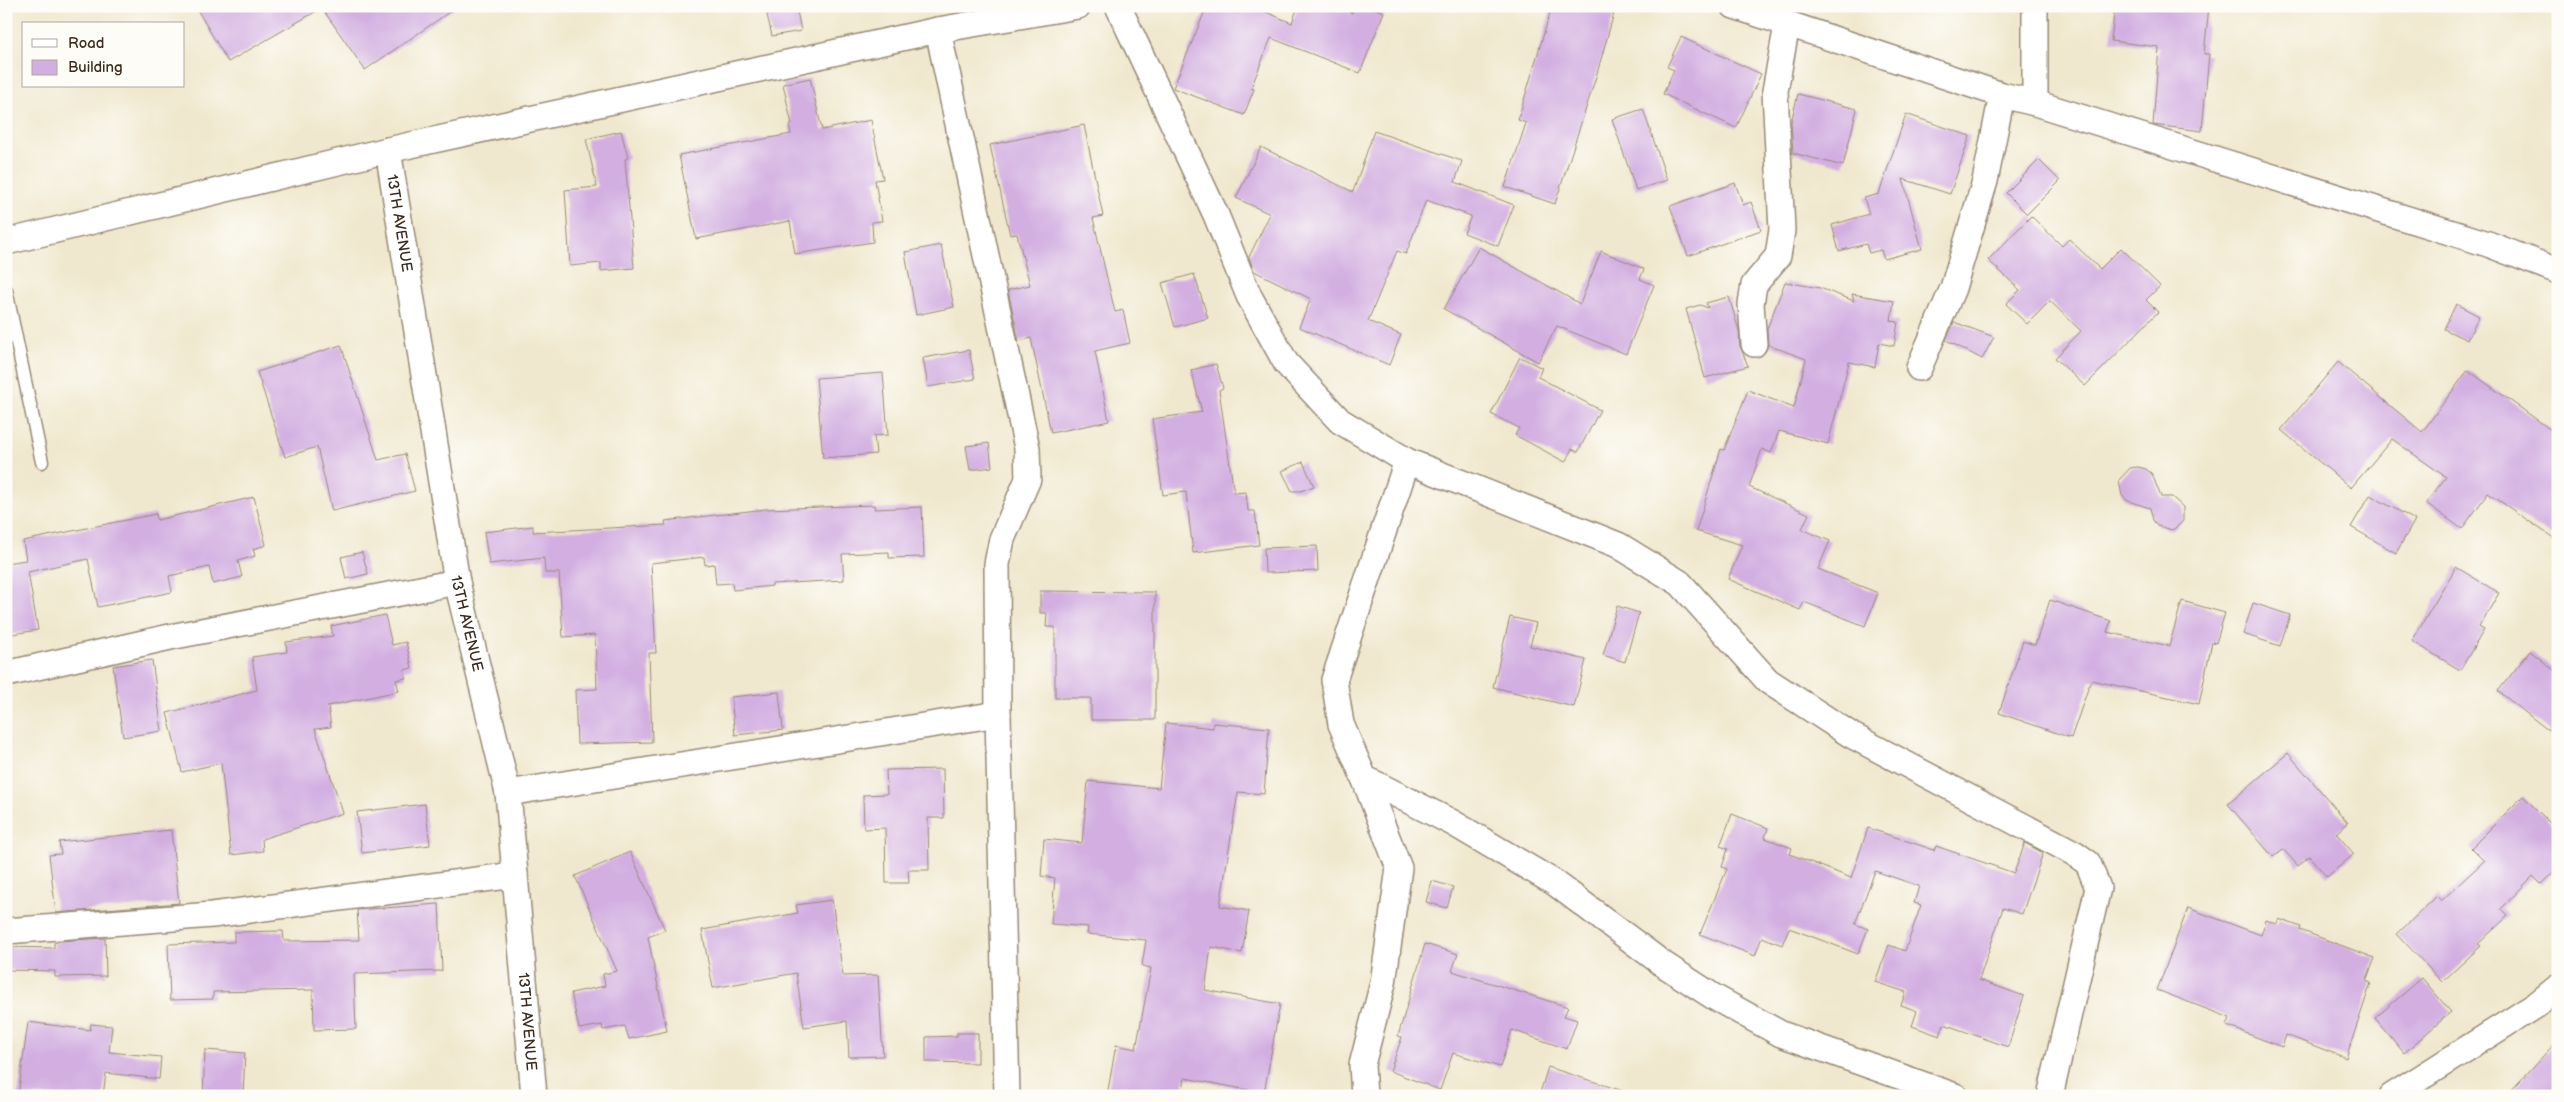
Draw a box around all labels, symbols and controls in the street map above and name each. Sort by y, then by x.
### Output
legend [22,22,185,88]
text: Road [68,34,104,53]
text: Building [68,58,123,77]
street label: 13TH AVENUE [382,173,416,273]
street label: 13TH AVENUE [446,574,487,674]
street label: 13TH AVENUE [513,972,541,1072]

